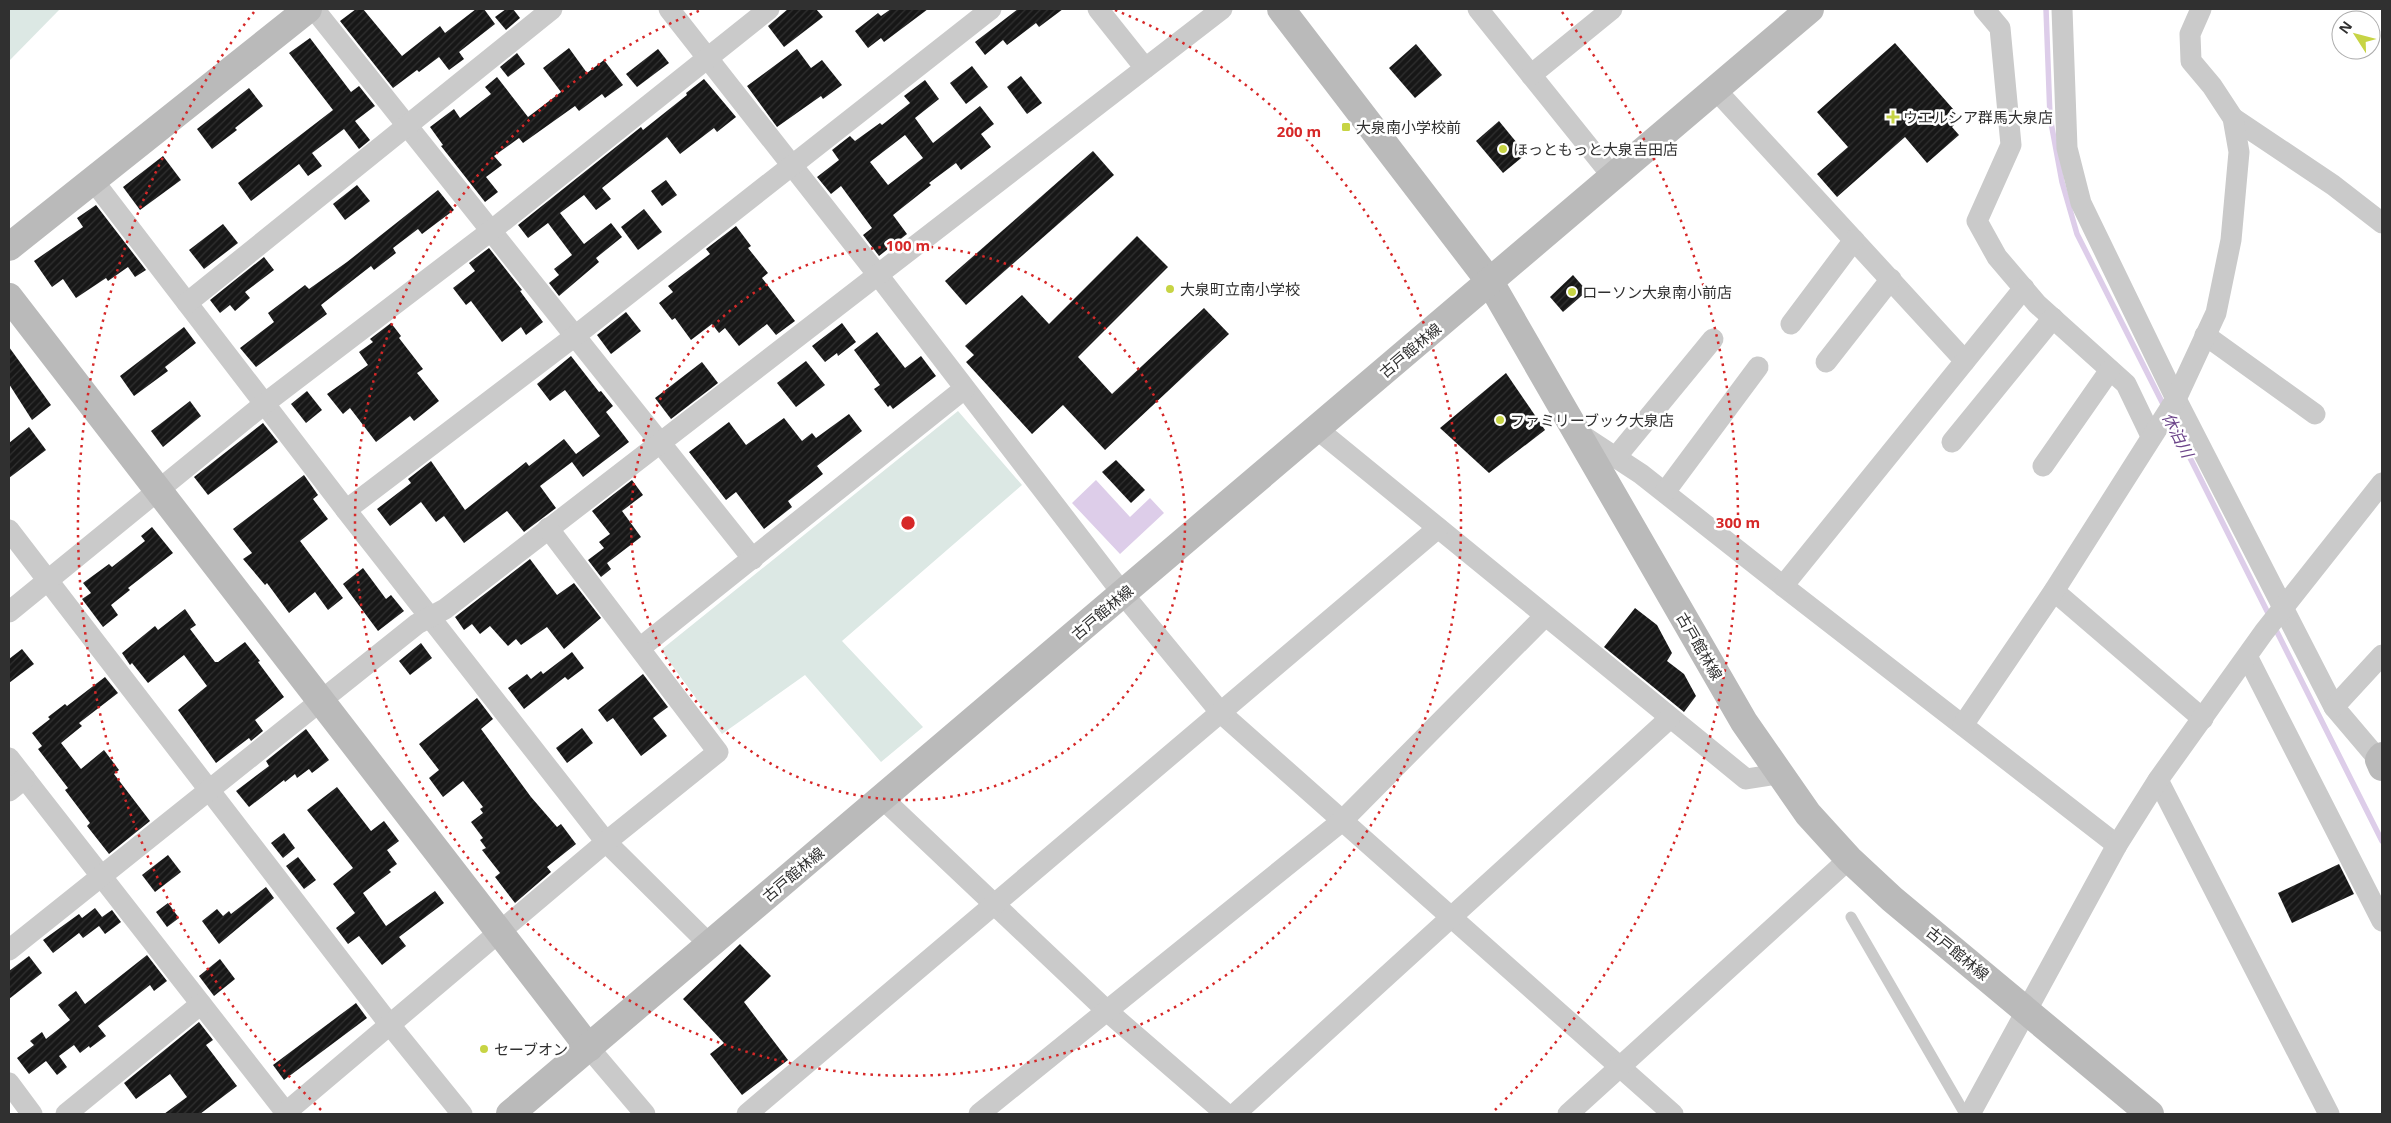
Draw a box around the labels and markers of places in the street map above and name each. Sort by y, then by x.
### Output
place label: ウエルシア群馬大泉店 [1903,107,2053,127]
marker: ウエルシア群馬大泉店 [1887,111,1899,123]
place label: 大泉南小学校前 [1356,117,1461,137]
marker: 大泉南小学校前 [1340,121,1352,133]
place label: ほっともっと大泉吉田店 [1513,139,1678,159]
marker: ほっともっと大泉吉田店 [1497,143,1509,155]
place label: 大泉町立南小学校 [1180,279,1300,299]
place label: ローソン大泉南小前店 [1582,282,1732,302]
marker: 大泉町立南小学校 [1164,283,1176,295]
marker: ローソン大泉南小前店 [1566,286,1578,298]
place label: ファミリーブック大泉店 [1510,410,1674,430]
marker: ファミリーブック大泉店 [1494,414,1506,426]
centre of rings [899,514,917,532]
place label: セーブオン [494,1039,568,1059]
marker: セーブオン [478,1043,490,1055]

